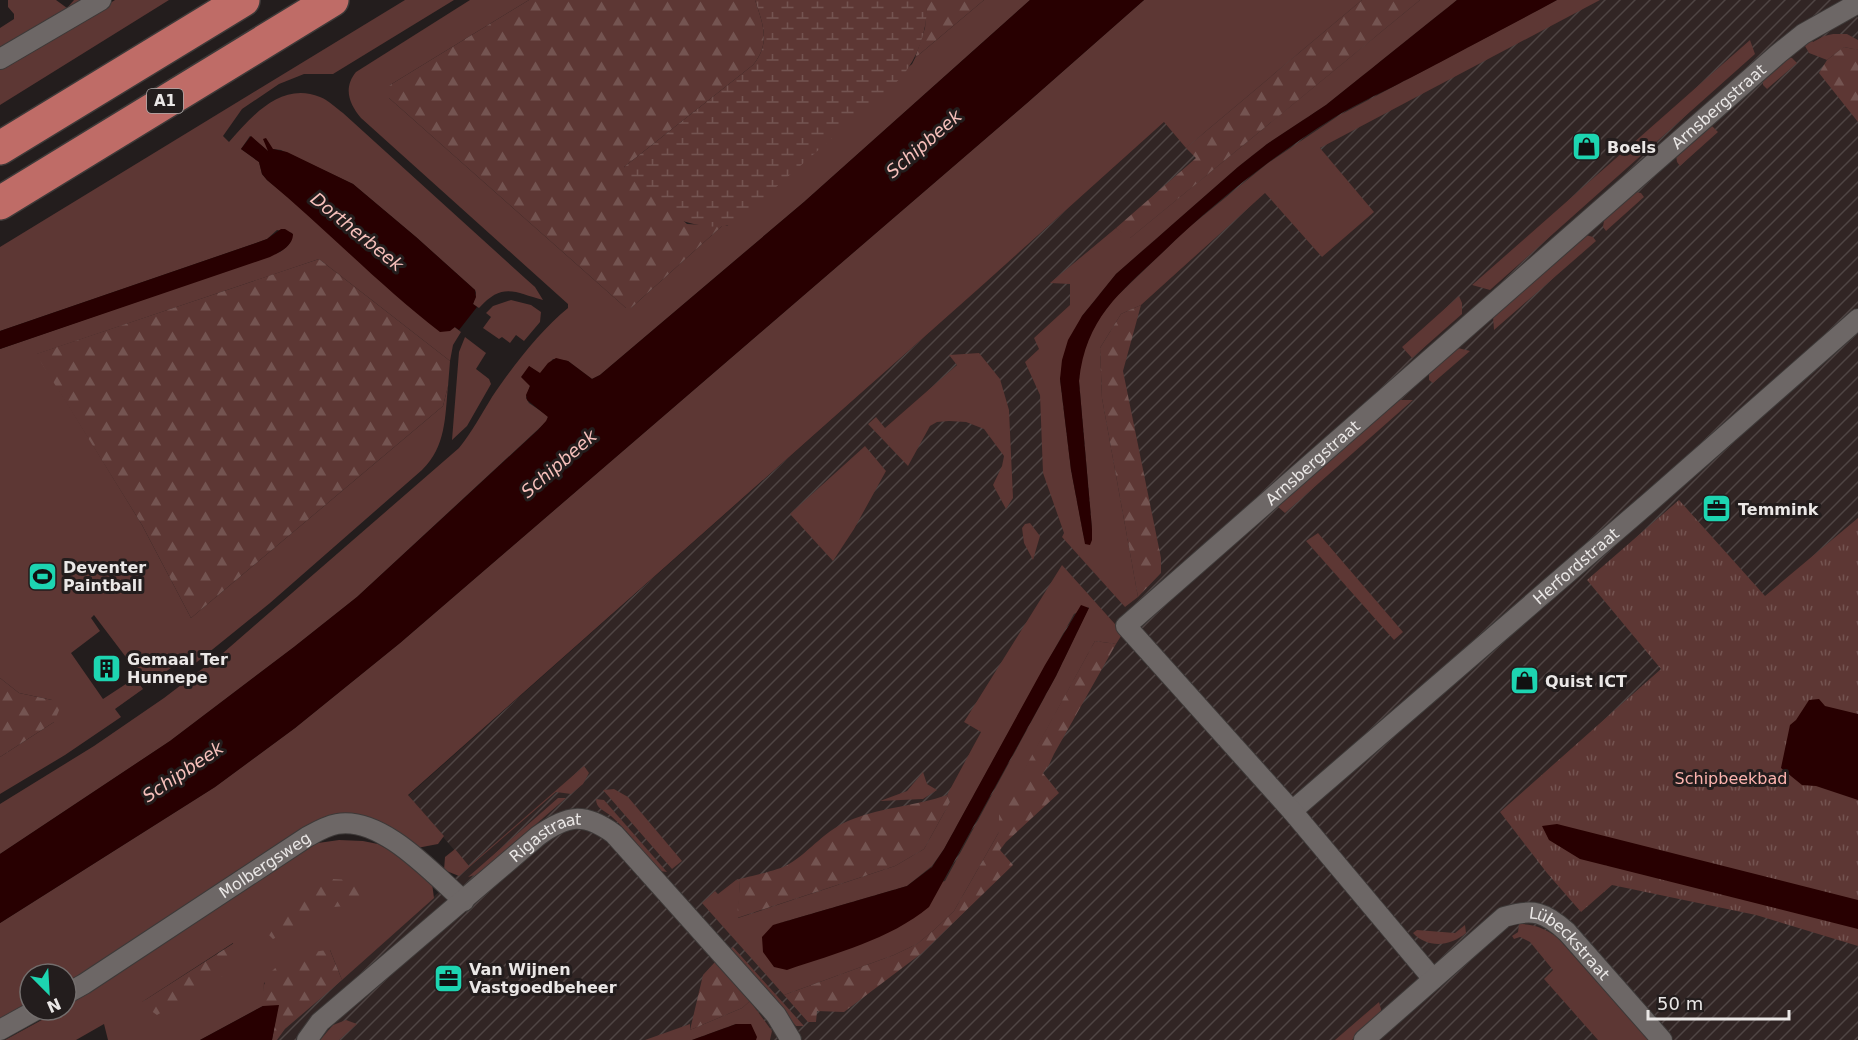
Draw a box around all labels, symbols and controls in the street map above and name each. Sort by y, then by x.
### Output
street label: Arnsbergstraat [1668,60,1770,153]
road number: A1 [147,89,183,113]
water label: Schipbeek [882,104,967,182]
shop icon: Boels [1570,131,1602,163]
place label: Boels [1607,138,1656,157]
water label: Dortherbeek [307,188,409,276]
street label: Arnsbergstraat [1262,416,1364,509]
water label: Schipbeek [517,424,602,502]
office icon: Temmink [1701,493,1733,525]
place label: Temmink [1738,500,1819,519]
street label: Herfordstraat [1529,524,1623,609]
place label: Deventer Paintball [63,558,146,595]
sports icon: Deventer Paintball [26,560,58,592]
place label: Gemaal Ter Hunnepe [127,650,228,687]
building icon: Gemaal Ter Hunnepe [90,652,122,684]
shop icon: Quist ICT [1508,665,1540,697]
place label: Quist ICT [1545,672,1627,691]
water label: Schipbeek [138,736,229,806]
park label: Schipbeekbad [1675,769,1787,788]
street label: Rigastraat [505,810,581,866]
street label: Molbergsweg [215,828,314,902]
street label: Lübeckstraat [1528,903,1614,984]
place label: Van Wijnen Vastgoedbeheer [469,960,617,997]
north arrow [18,962,78,1022]
office icon: Van Wijnen Vastgoedbeheer [432,962,464,994]
scale bar [1648,983,1789,1021]
text: 50 m [1657,993,1703,1014]
text: N [44,994,64,1017]

